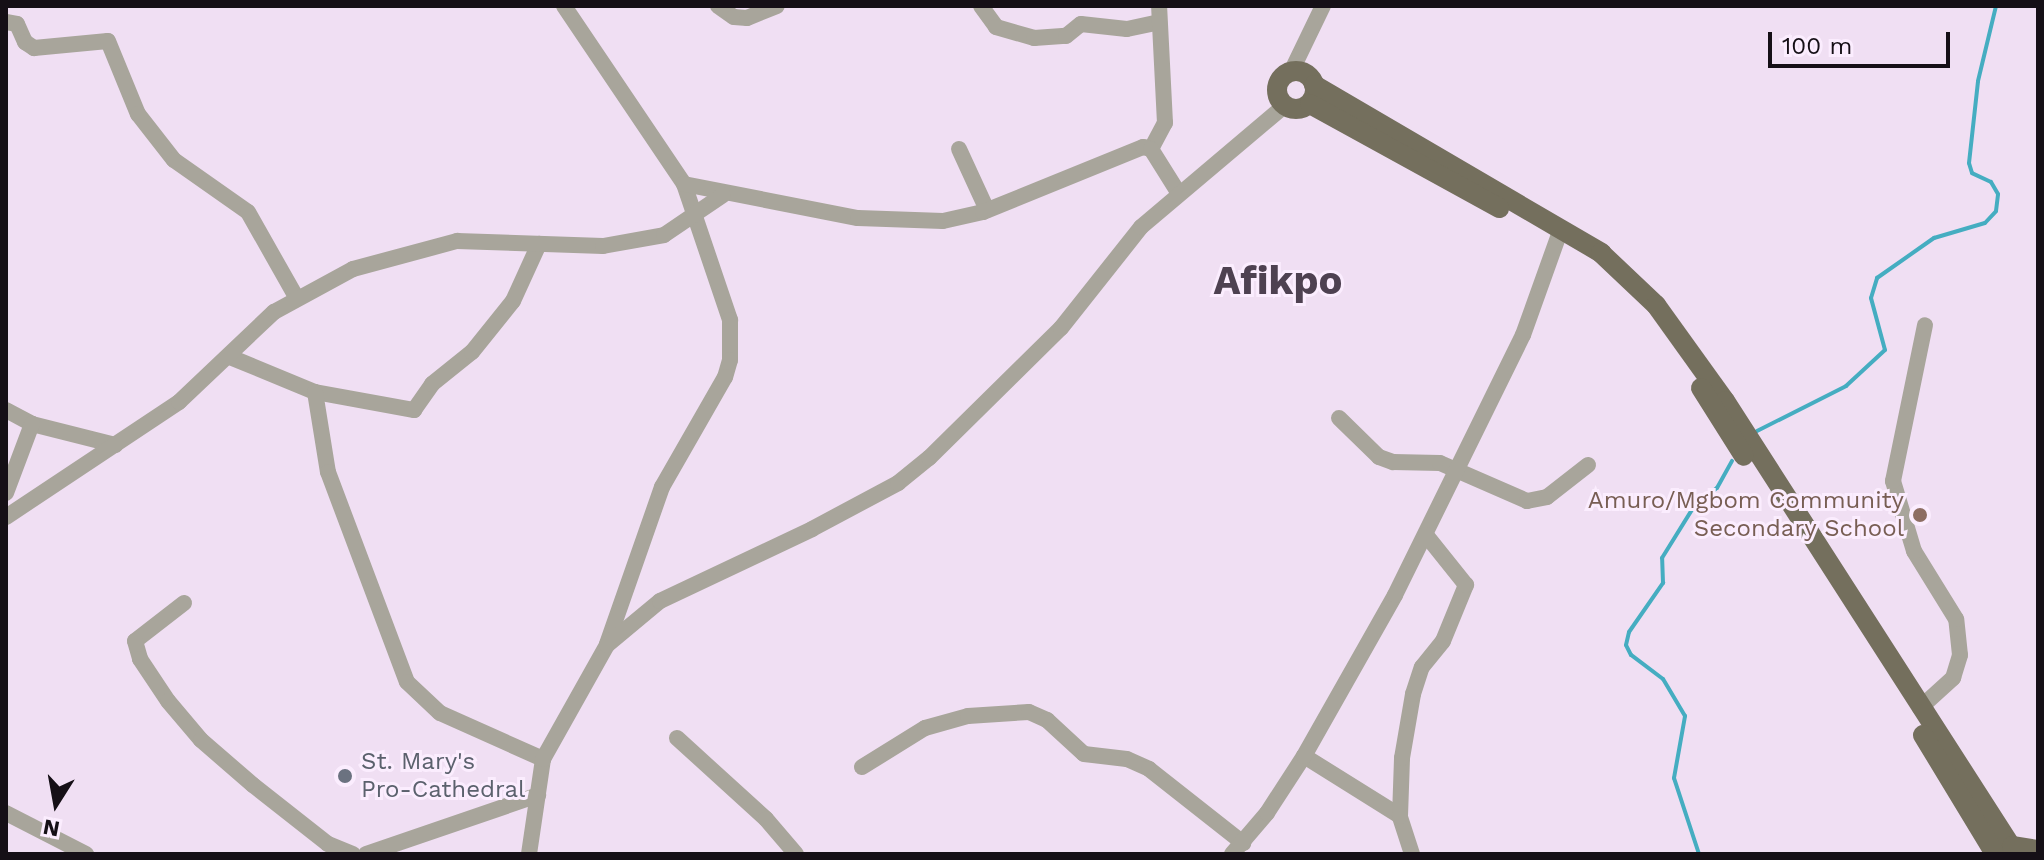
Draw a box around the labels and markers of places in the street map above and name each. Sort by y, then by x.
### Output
place label: Amuro/Mgbom Community Secondary School [1588,487,1904,543]
marker: Amuro/Mgbom Community Secondary School [1911,506,1929,524]
place label: St. Mary's Pro-Cathedral [361,748,525,804]
marker: St. Mary's Pro-Cathedral [336,767,354,785]

